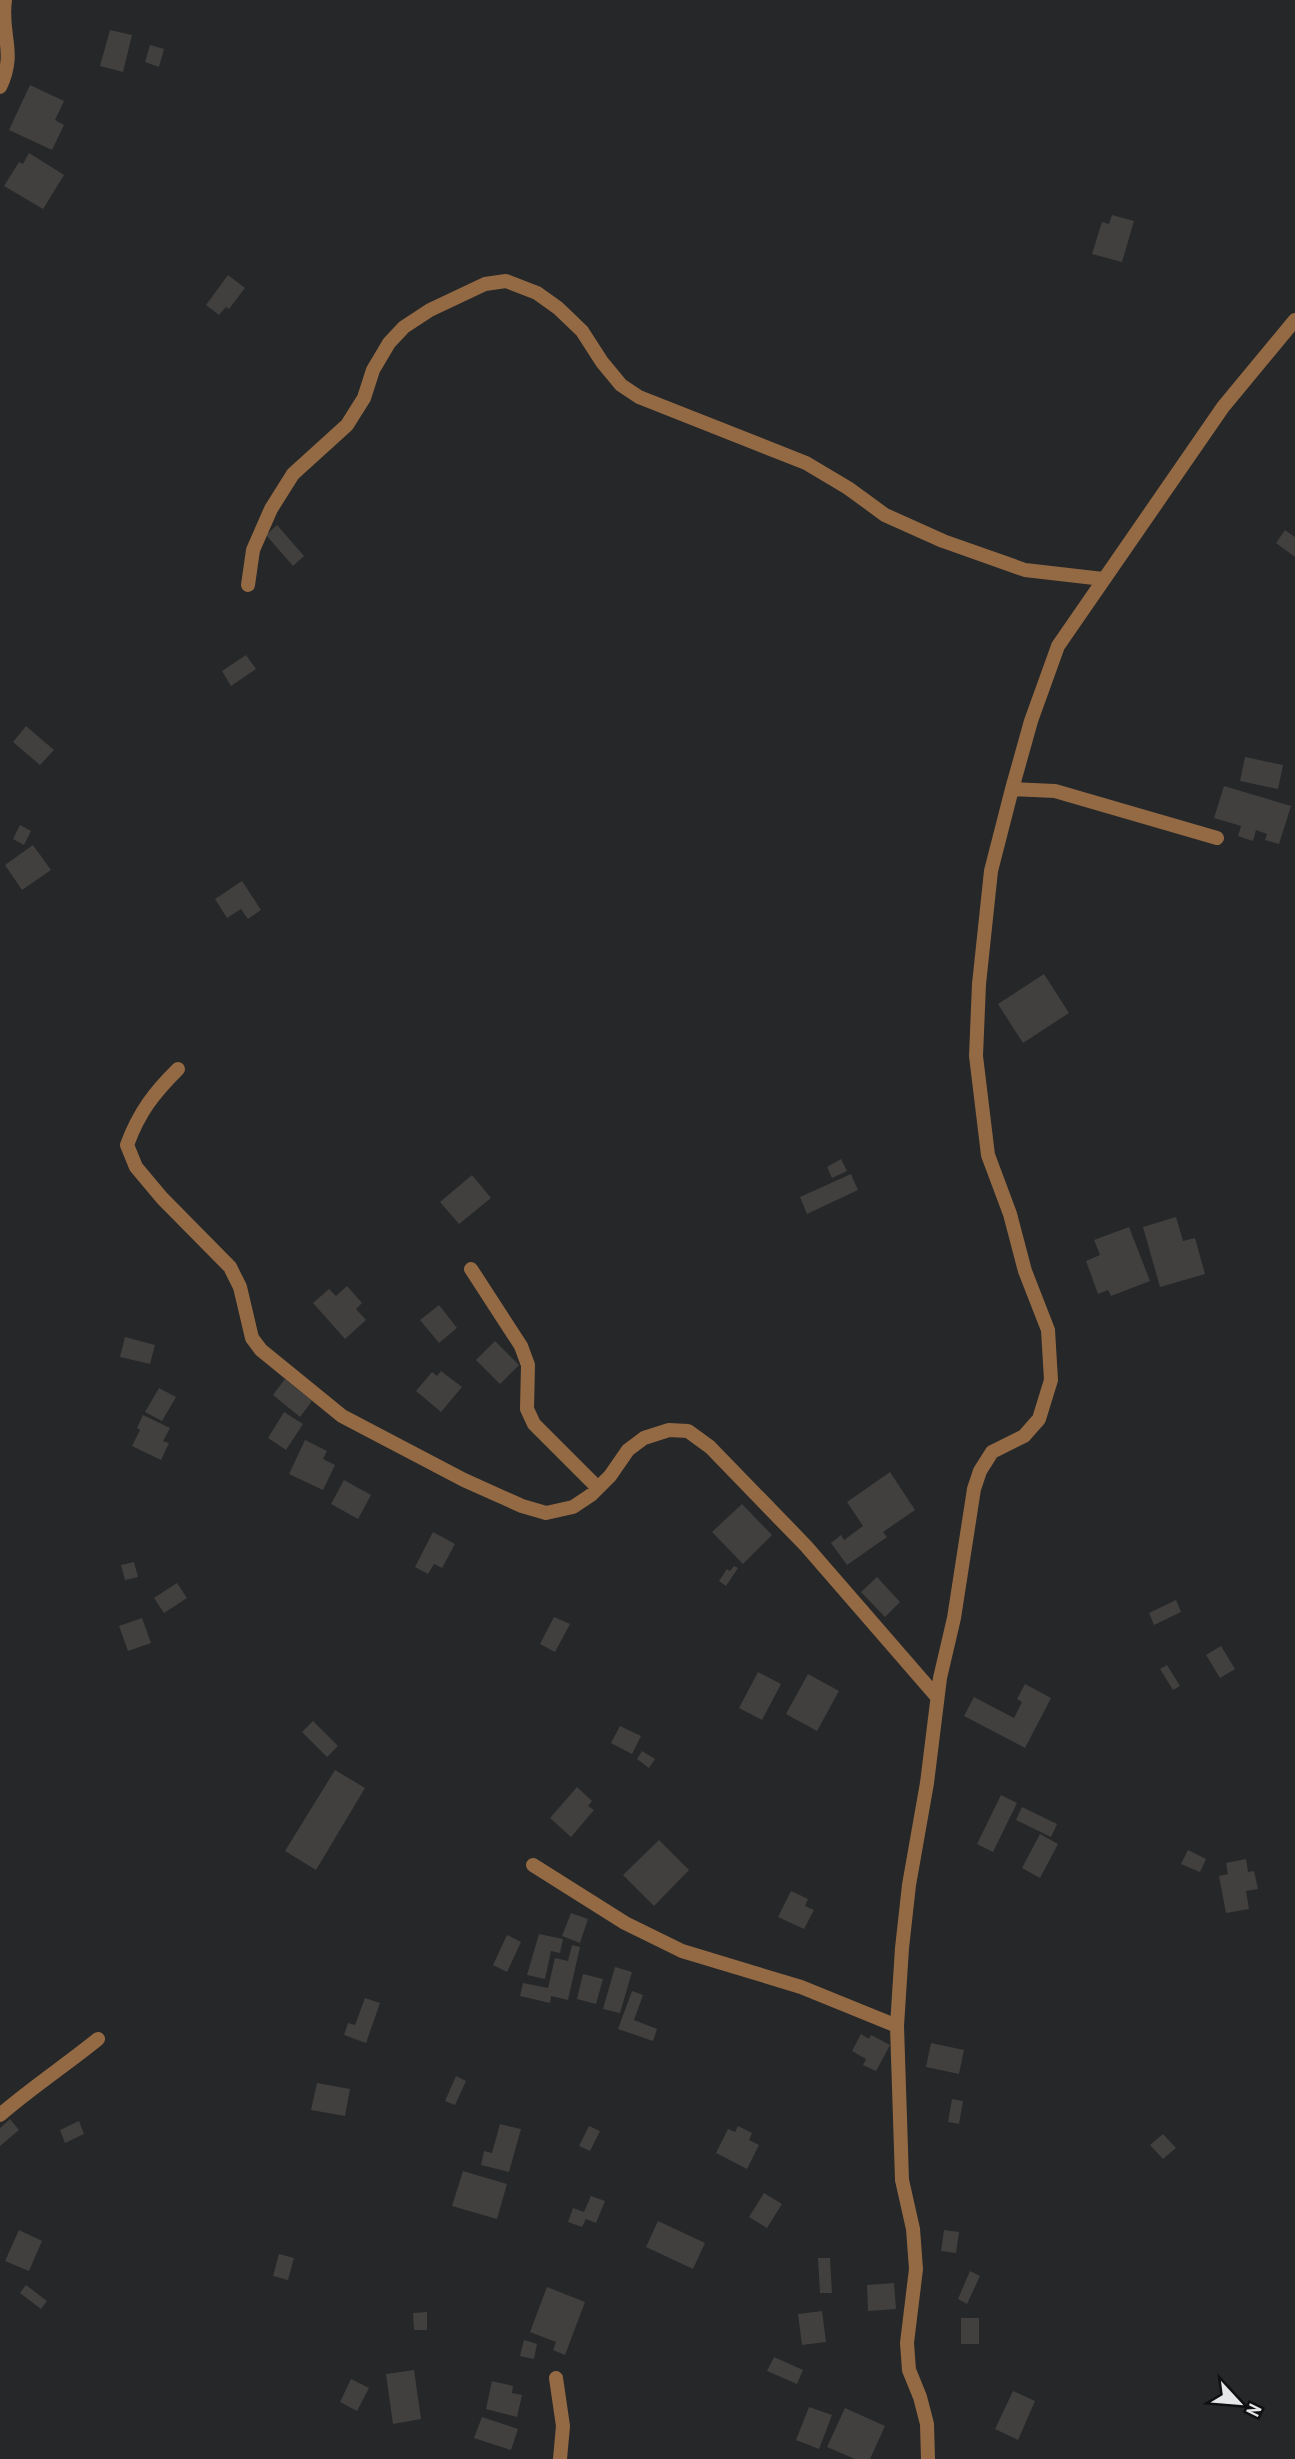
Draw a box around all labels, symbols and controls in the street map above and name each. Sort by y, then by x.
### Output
north arrow [1204,2368,1274,2438]
text: N [1240,2400,1268,2421]

